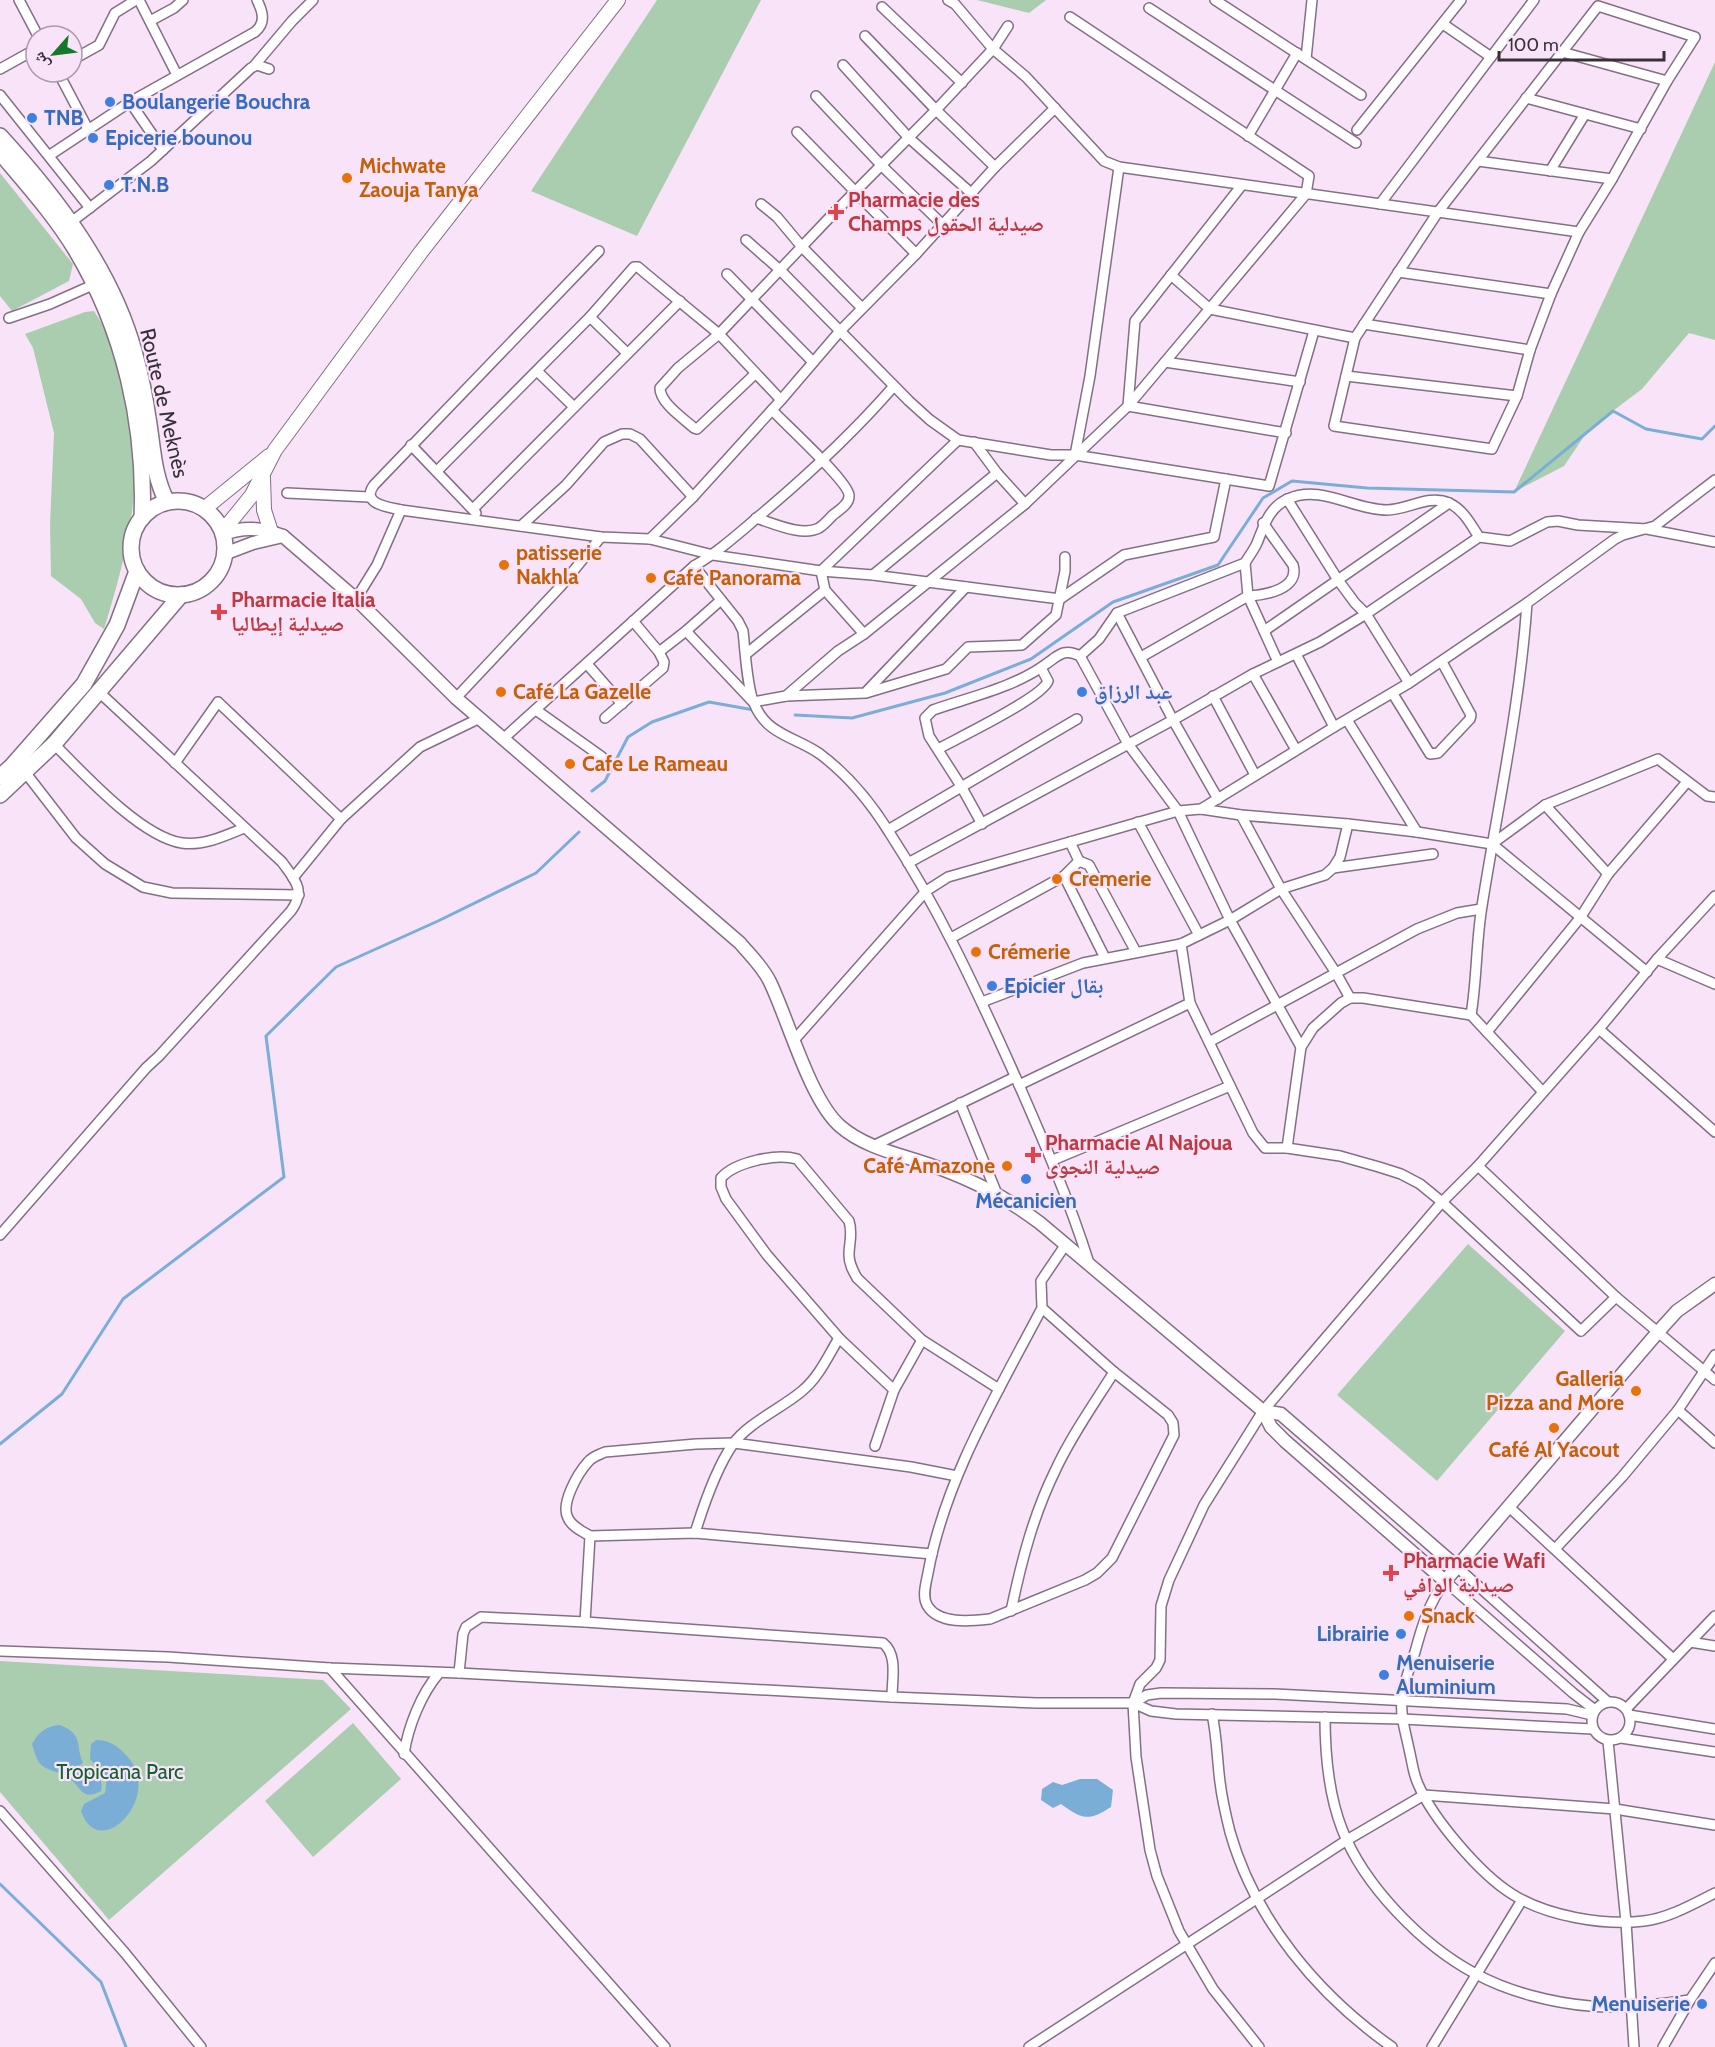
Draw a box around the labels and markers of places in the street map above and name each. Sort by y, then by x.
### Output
place label: Boulangerie Bouchra [122,89,311,114]
marker: Boulangerie Bouchra [103,95,117,109]
place label: TNB [44,105,84,130]
marker: TNB [25,111,39,125]
place label: Epicerie bounou [105,125,252,150]
marker: Epicerie bounou [86,131,100,145]
place label: Michwate Zaouja Tanya [359,153,479,202]
marker: Michwate Zaouja Tanya [340,171,354,185]
place label: T.N.B [121,172,169,197]
marker: T.N.B [102,178,116,192]
place label: Pharmacie des Champs صيدلية الحقول [848,187,1044,237]
marker: Pharmacie des Champs صيدلية الحقول [829,205,843,219]
place label: patisserie Nakhla [516,540,602,589]
marker: patisserie Nakhla [497,558,511,572]
place label: Café Panorama [663,565,801,590]
marker: Café Panorama [644,571,658,585]
place label: Pharmacie Italia صيدلية إيطاليا [231,587,376,637]
marker: Pharmacie Italia صيدلية إيطاليا [212,605,226,619]
place label: Café La Gazelle [513,679,651,704]
place label: عبد الرزاق [1094,679,1172,705]
marker: Café La Gazelle [494,685,508,699]
marker: عبد الرزاق [1075,685,1089,699]
place label: Cafe Le Rameau [582,751,728,776]
marker: Cafe Le Rameau [563,757,577,771]
place label: Cremerie [1069,866,1151,891]
marker: Cremerie [1050,872,1064,886]
place label: Crémerie [988,939,1070,964]
marker: Crémerie [969,945,983,959]
place label: Epicier بقال [1004,973,1103,999]
marker: Epicier بقال [985,979,999,993]
place label: Pharmacie Al Najoua صيدلية النجوى [1045,1130,1233,1179]
marker: Pharmacie Al Najoua صيدلية النجوى [1026,1148,1040,1162]
place label: Café Amazone [863,1153,995,1178]
marker: Café Amazone [1000,1159,1014,1173]
marker: Mécanicien [1019,1172,1033,1186]
place label: Mécanicien [975,1188,1077,1213]
place label: Galleria Pizza and More [1486,1366,1625,1415]
marker: Galleria Pizza and More [1629,1384,1643,1398]
marker: Café Al Yacout [1547,1421,1561,1435]
place label: Café Al Yacout [1488,1437,1620,1462]
place label: Pharmacie Wafi صيدلية الوافي [1403,1548,1545,1601]
marker: Pharmacie Wafi صيدلية الوافي [1384,1566,1398,1580]
place label: Snack [1421,1603,1476,1628]
marker: Snack [1402,1609,1416,1623]
place label: Librairie [1316,1621,1389,1646]
marker: Librairie [1394,1627,1408,1641]
place label: Menuiserie Aluminium [1396,1650,1496,1699]
marker: Menuiserie Aluminium [1377,1668,1391,1682]
place label: Menuiserie [1591,1991,1690,2016]
marker: Menuiserie [1695,1997,1709,2011]

